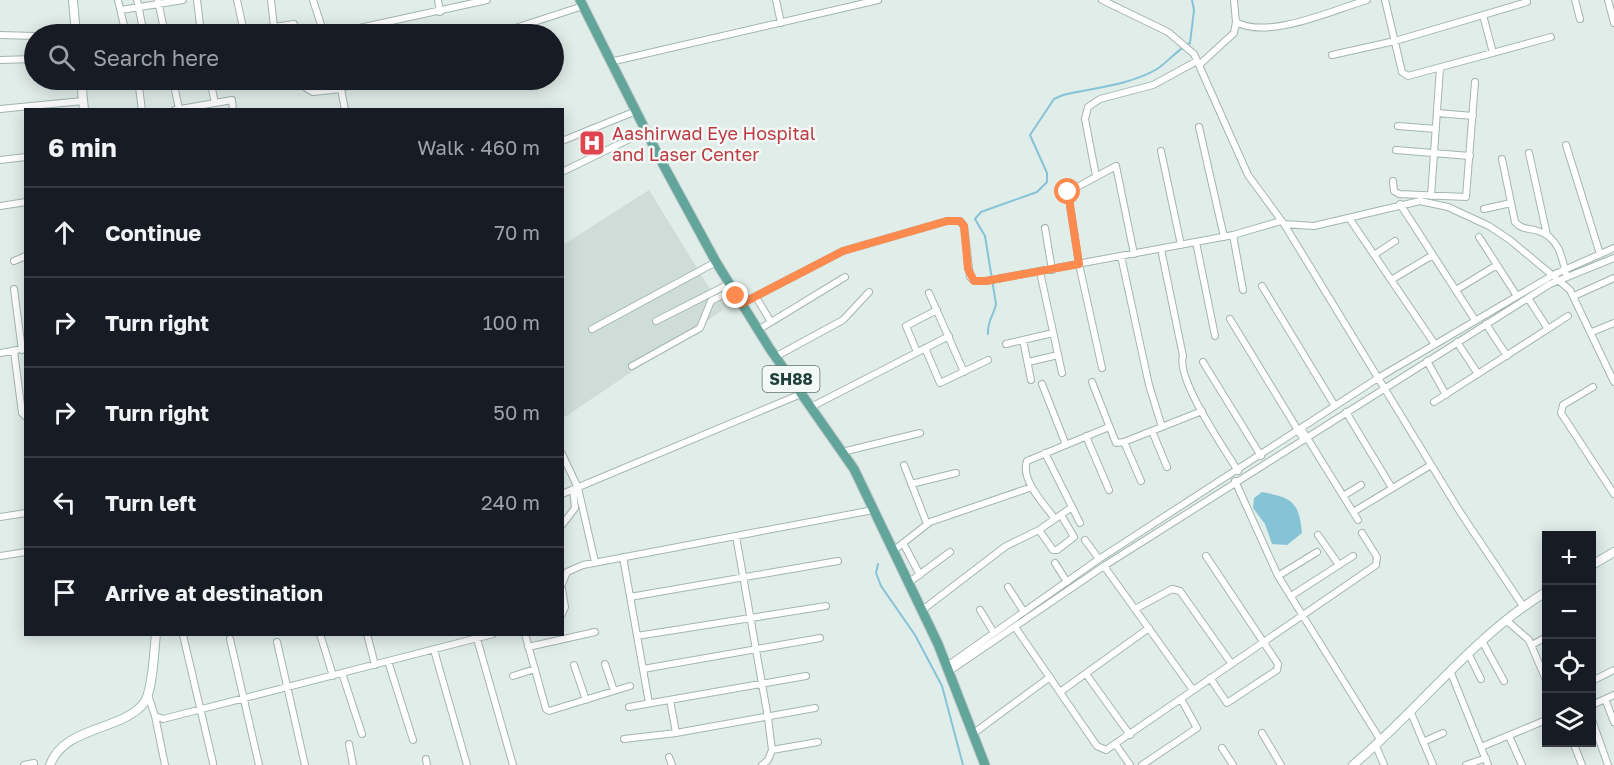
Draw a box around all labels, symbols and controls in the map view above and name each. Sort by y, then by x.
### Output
search box [24,24,564,90]
icon: search [45,41,78,74]
text: Search here [93,44,219,71]
place label: Aashirwad Eye Hospital and Laser Center [612,122,816,165]
hospital icon: Aashirwad Eye Hospital and Laser Center [577,128,607,158]
text: 6 min [48,132,117,163]
text: Walk · 460 m [417,135,540,159]
route start [1054,178,1080,204]
icon: ahead [48,216,81,249]
text: Continue [105,219,201,246]
text: 70 m [494,220,540,244]
route end [722,282,748,308]
icon: right [48,306,81,339]
text: Turn right [105,309,209,336]
text: 100 m [483,310,540,334]
road number: SH88 [762,366,820,392]
icon: right [48,396,81,429]
text: Turn right [105,399,209,426]
text: 50 m [493,400,540,424]
icon: left [48,486,81,519]
text: Turn left [105,489,196,516]
text: 240 m [481,490,540,514]
map controls [1542,531,1596,747]
button: + [1542,531,1596,585]
icon: arrive [48,576,81,609]
text: Arrive at destination [105,579,323,606]
button: − [1542,585,1596,639]
button: locate [1542,639,1596,693]
button: layers [1542,693,1596,747]

